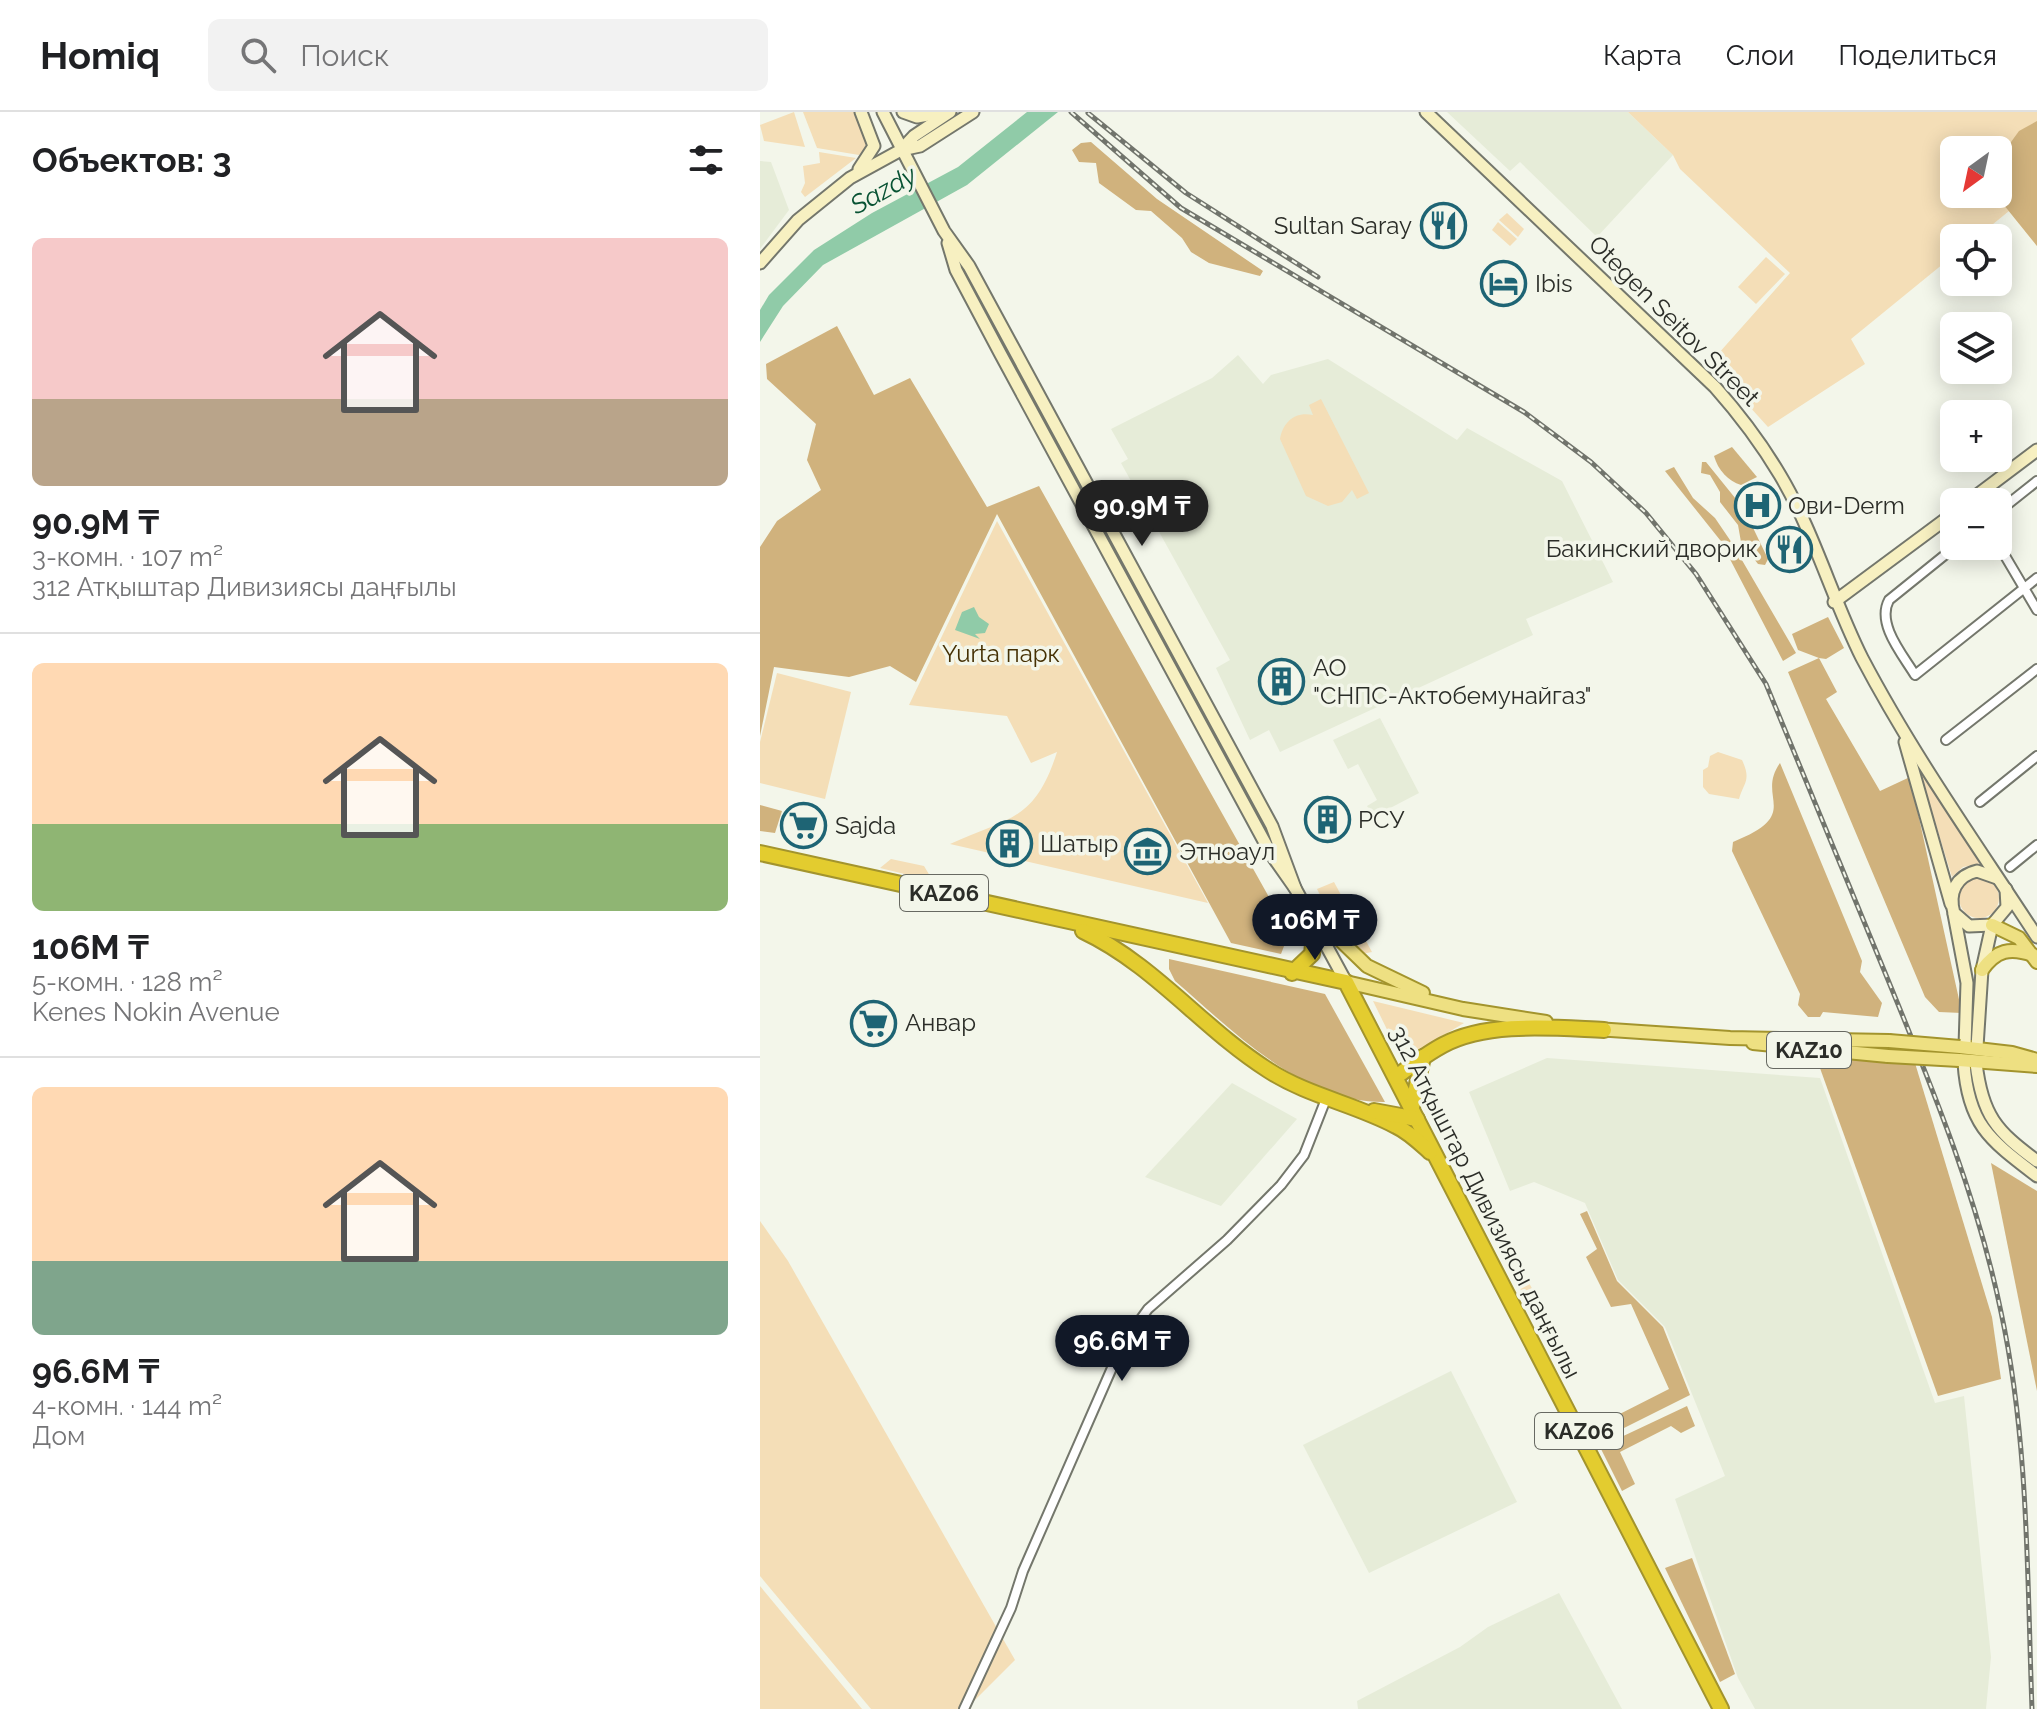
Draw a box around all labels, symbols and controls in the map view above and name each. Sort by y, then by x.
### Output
search box [208,19,768,91]
text: Homiq [40,33,160,78]
icon: search [236,33,280,77]
text: Поиск [300,38,389,73]
text: Карта [1603,39,1682,72]
text: Слои [1726,39,1794,72]
text: Поделиться [1838,39,1997,72]
north arrow [1940,136,2012,208]
map controls [1940,136,2012,560]
icon: filters [684,138,728,182]
text: Объектов: 3 [32,140,231,180]
water label: Sazdy [844,159,922,221]
restaurant icon: Sultan Saray [1419,202,1467,250]
place label: Sultan Saray [1274,211,1412,240]
button: locate [1940,224,2012,296]
street label: Otegen Seitov Street [1583,229,1766,412]
hotel icon: Ibis [1480,260,1528,308]
place label: Ibis [1535,269,1573,298]
icon: home [308,290,452,434]
button: layers [1940,312,2012,384]
button: + [1940,400,2012,472]
pin: 90.9M ₸ [1068,480,1216,548]
hospital icon: Ови-Derm [1733,482,1781,530]
button: − [1940,488,2012,560]
text: 90.9M ₸ [1093,491,1191,521]
place label: Ови-Derm [1788,491,1905,520]
text: 90.9M ₸ [32,502,159,542]
restaurant icon: Бакинский дворик [1765,525,1813,573]
place label: Бакинский дворик [1546,534,1758,563]
text: 3-комн. · 107 m² [32,542,223,572]
text: 312 Атқыштар Дивизиясы даңғылы [32,572,457,602]
park label: Yurta парк [942,639,1060,668]
place label: АО "СНПС-Актобемунайгаз" [1313,653,1592,710]
building icon: АО "СНПС-Актобемунайгаз" [1258,658,1306,706]
icon: home [308,715,452,859]
building icon: РСУ [1303,796,1351,844]
supermarket icon: Sajda [780,802,828,850]
place label: РСУ [1358,805,1404,834]
place label: Sajda [835,811,896,840]
building icon: Шатыр [985,820,1033,868]
museum icon: Этноаул [1124,828,1172,876]
place label: Шатыр [1040,829,1118,858]
place label: Этноаул [1179,837,1275,866]
road number: KАZ06 [900,875,988,911]
pin: 106M ₸ [1250,894,1380,962]
text: 106M ₸ [1270,905,1360,935]
text: 106M ₸ [32,927,149,967]
text: 5-комн. · 128 m² [32,967,223,997]
text: Kenes Nokin Avenue [32,997,280,1027]
supermarket icon: Анвар [850,999,898,1047]
place label: Анвар [905,1008,976,1037]
street label: 312 Атқыштар Дивизиясы даңғылы [1384,1021,1587,1383]
road number: KAZ10 [1767,1032,1851,1068]
icon: home [308,1139,452,1283]
pin: 96.6M ₸ [1048,1315,1196,1383]
text: 96.6M ₸ [1073,1326,1171,1356]
text: 96.6M ₸ [32,1351,160,1391]
text: 4-комн. · 144 m² [32,1391,222,1421]
road number: KАZ06 [1535,1413,1623,1449]
text: Дом [32,1421,85,1451]

